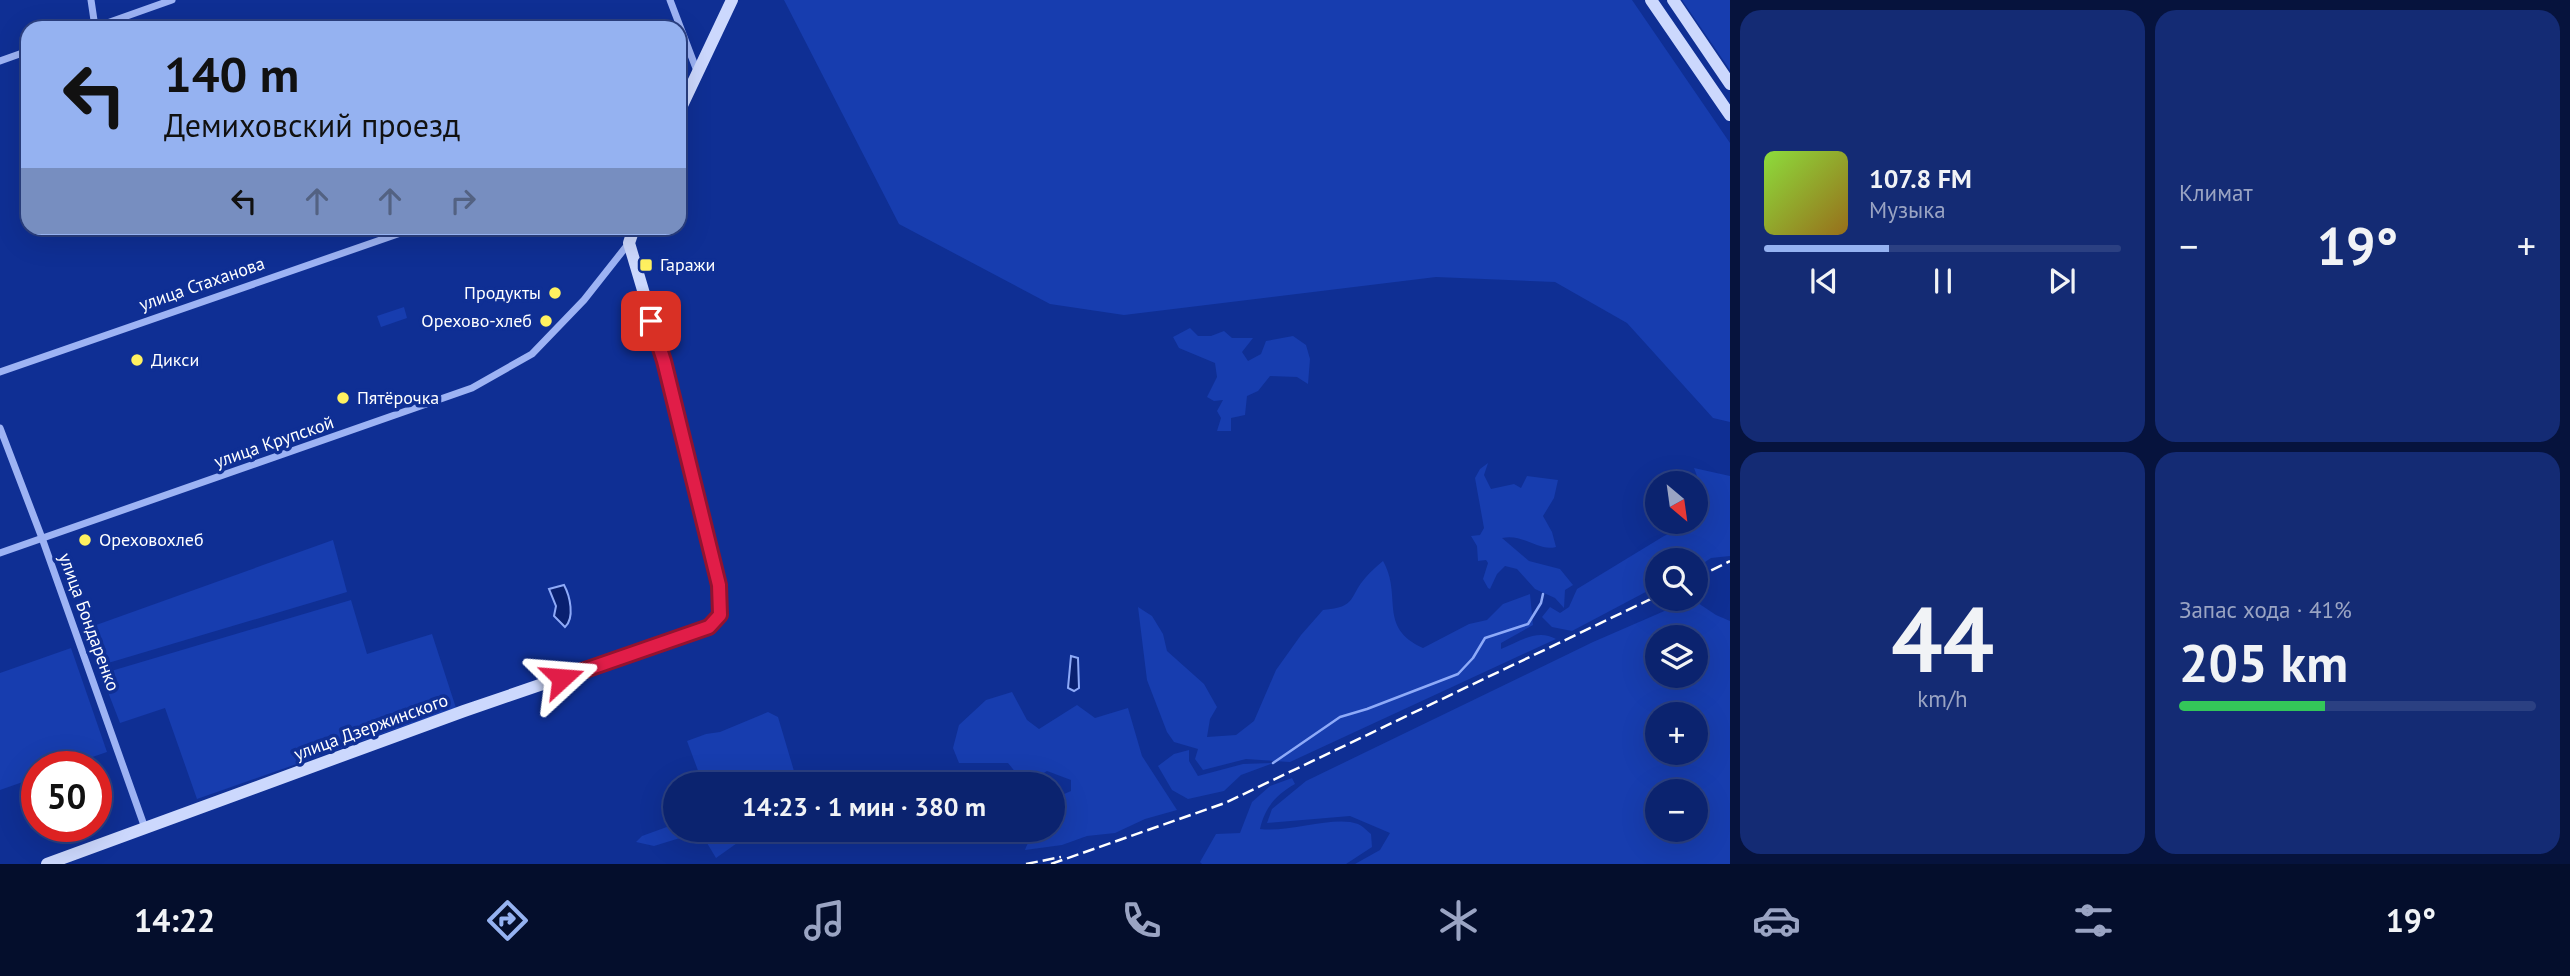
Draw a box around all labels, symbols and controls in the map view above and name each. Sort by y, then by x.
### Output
text: 140 m [164,42,299,106]
icon: left [49,49,140,140]
text: Демиховский проезд [164,104,460,146]
text: 107.8 FM [1869,162,1972,195]
text: Климат [2179,178,2253,207]
icon: left [225,182,263,220]
icon: ahead [298,182,336,220]
icon: ahead [371,182,409,220]
icon: right [444,182,482,220]
text: Музыка [1869,195,1946,224]
text: 19° [2317,212,2398,279]
text: − [2179,221,2198,270]
text: + [2517,221,2536,270]
street label: улица Стаханова [136,251,268,316]
place label: Гаражи [660,253,715,276]
marker: Гаражи [638,257,654,273]
icon: previous [1805,262,1843,300]
icon: pause [1924,262,1962,300]
icon: next [2043,262,2081,300]
place label: Продукты [464,281,541,304]
marker: Продукты [547,285,563,301]
pin [621,291,681,351]
icon: arrive [632,302,670,340]
place label: Орехово-хлеб [421,309,532,332]
marker: Орехово-хлеб [538,313,554,329]
place label: Дикси [151,348,199,371]
marker: Дикси [129,352,145,368]
place label: Пятёрочка [357,386,439,409]
marker: Пятёрочка [335,390,351,406]
street label: улица Крупской [211,410,337,473]
north arrow [1645,471,1708,534]
map controls [1645,471,1708,842]
place label: Ореховохлеб [99,528,204,551]
marker: Ореховохлеб [77,532,93,548]
button: search [1645,548,1708,611]
street label: улица Бондаренко [54,550,125,694]
text: 44 [1891,579,1994,697]
text: Запас хода · 41% [2179,595,2352,624]
button: layers [1645,625,1708,688]
text: 205 km [2179,629,2348,696]
position arrow [525,641,599,715]
text: km/h [1917,684,1968,713]
street label: улица Дзержинского [291,688,451,765]
button: + [1645,702,1708,765]
speed limit sign: 50 [21,751,112,842]
button: − [1645,779,1708,842]
text: 14:23 · 1 мин · 380 m [742,790,986,823]
icon: directions [483,896,532,945]
icon: music [800,896,849,945]
icon: phone [1117,896,1166,945]
icon: climate [1434,896,1483,945]
icon: car [1752,896,1801,945]
icon: filters [2069,896,2118,945]
text: 14:22 [134,899,215,941]
text: 19° [2386,899,2436,941]

